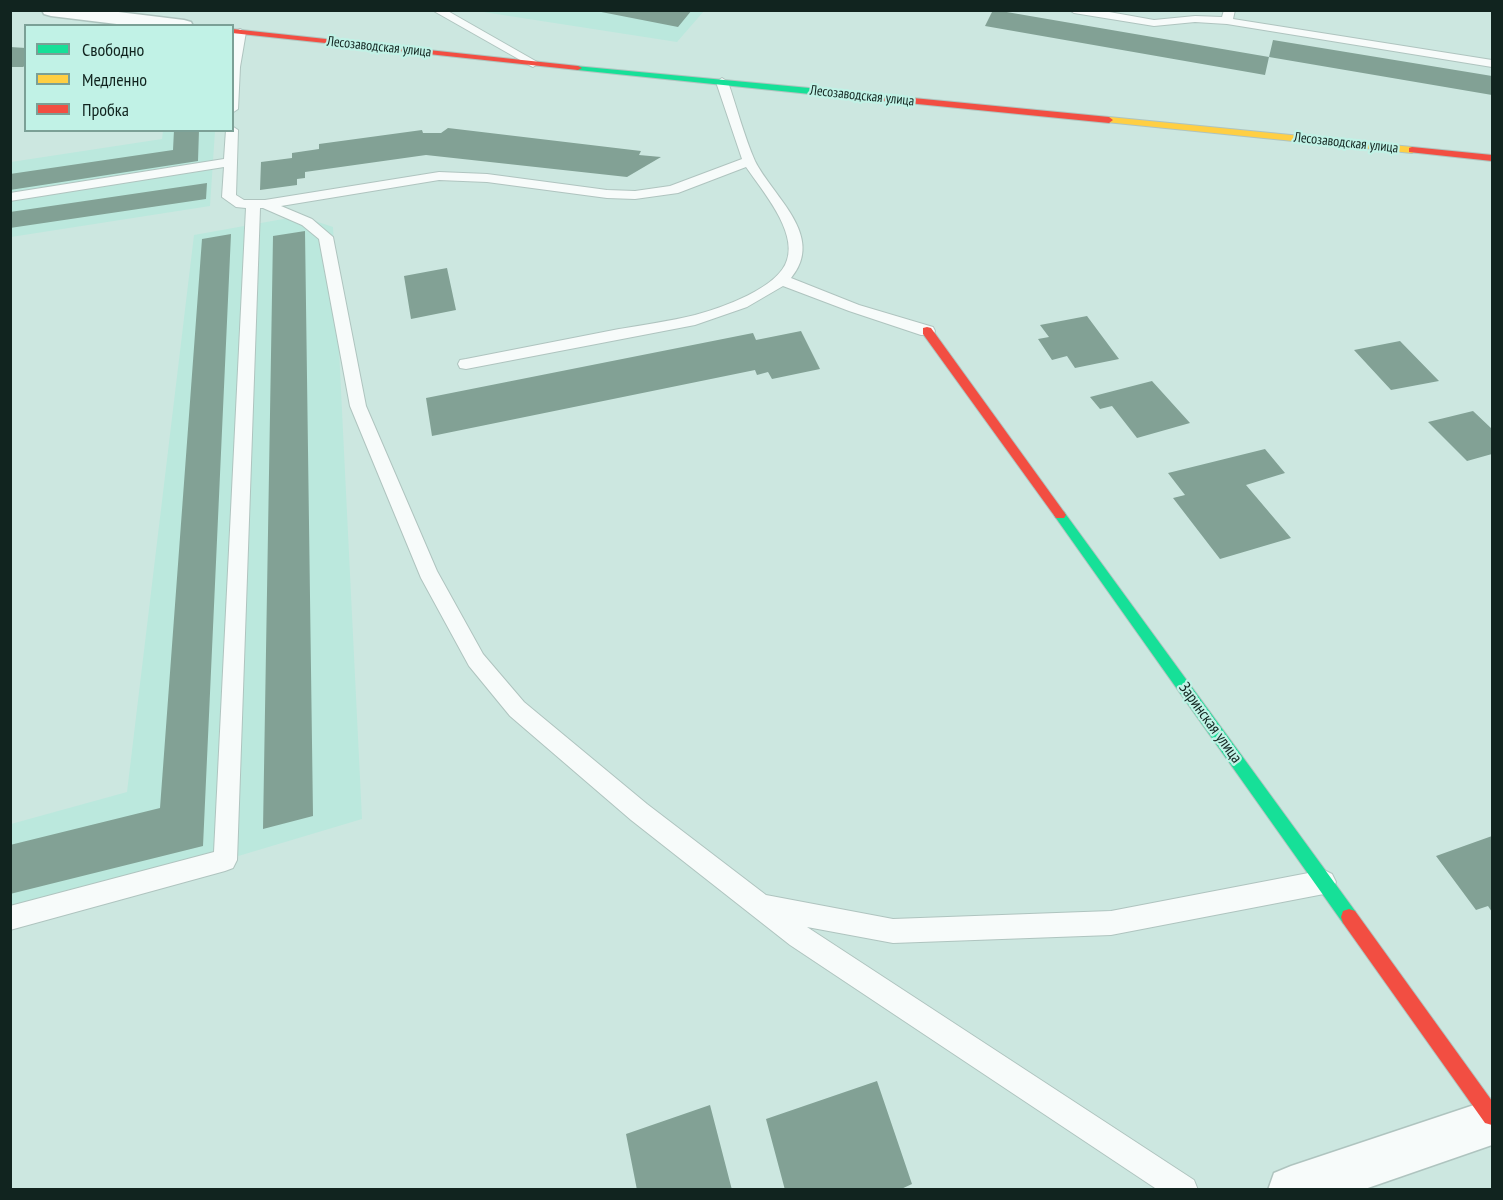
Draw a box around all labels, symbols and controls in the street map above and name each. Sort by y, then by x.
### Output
legend [24,24,234,132]
street label: Лесозаводская улица [326,33,432,61]
text: Свободно [82,38,144,61]
text: Медленно [82,68,147,91]
street label: Лесозаводская улица [809,82,915,110]
text: Пробка [82,98,129,121]
street label: Лесозаводская улица [1293,129,1399,157]
street label: Заринская улица [1174,679,1246,767]

